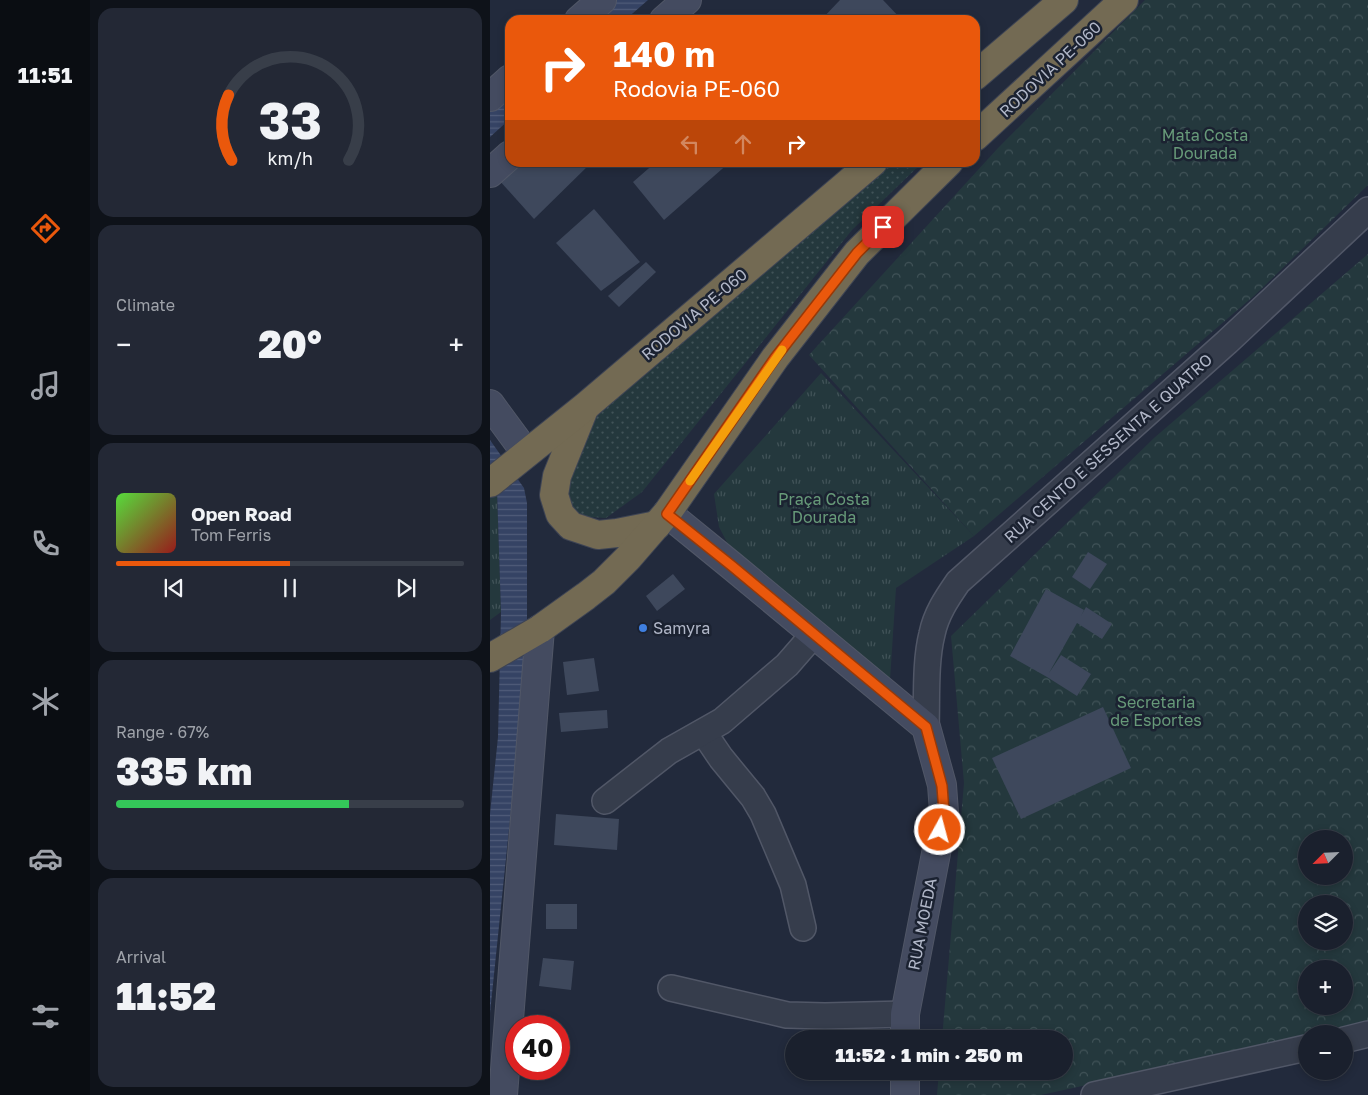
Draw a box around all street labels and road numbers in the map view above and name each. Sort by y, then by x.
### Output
street label: RODOVIA PE-060 [995,17,1105,121]
street label: RODOVIA PE-060 [637,264,751,364]
street label: RUA CENTO E SESSENTA E QUATRO [1000,349,1216,547]
street label: RUA MOEDA [903,876,941,972]

